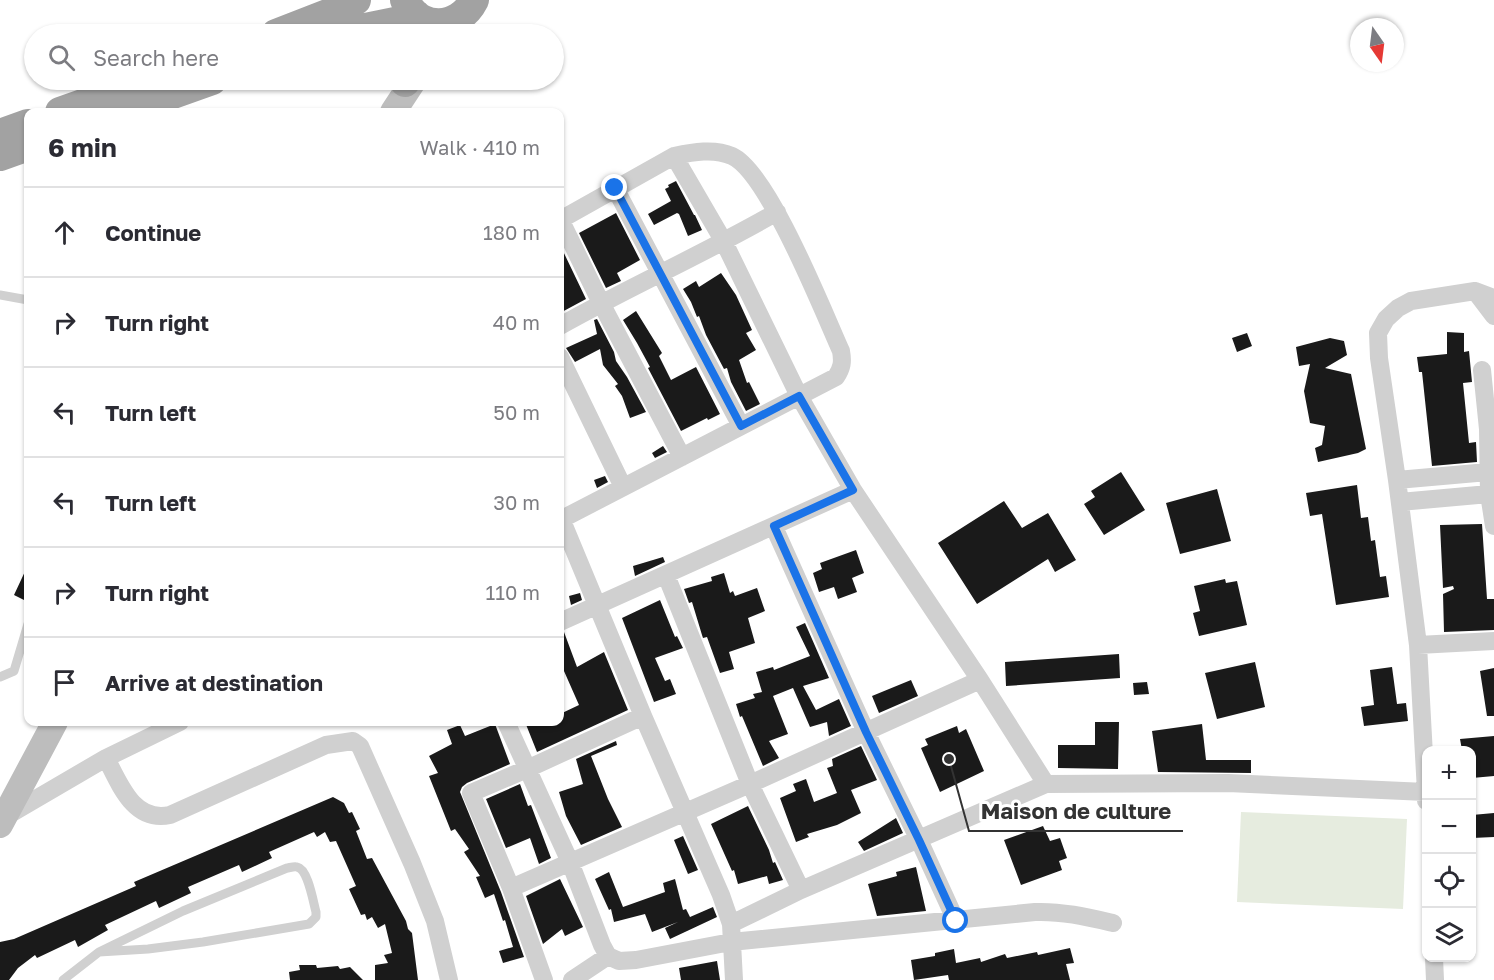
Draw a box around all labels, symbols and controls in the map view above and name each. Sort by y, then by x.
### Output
north arrow [1350,18,1404,72]
search box [24,24,564,90]
icon: search [45,41,78,74]
text: Search here [93,44,219,71]
text: 6 min [48,132,117,163]
text: Walk · 410 m [420,135,540,159]
route end [601,174,627,200]
icon: ahead [48,216,81,249]
text: Continue [105,219,201,246]
text: 180 m [483,220,540,244]
icon: right [48,306,81,339]
text: Turn right [105,309,209,336]
text: 40 m [493,310,540,334]
icon: left [48,396,81,429]
text: Turn left [105,399,196,426]
text: 50 m [493,400,540,424]
icon: left [48,486,81,519]
text: Turn left [105,489,196,516]
text: 30 m [493,490,540,514]
icon: right [48,576,81,609]
text: Turn right [105,579,209,606]
text: 110 m [486,580,540,604]
icon: arrive [48,666,81,699]
text: Arrive at destination [105,669,323,696]
map controls [1422,746,1476,962]
button: + [1422,746,1476,800]
callout: Maison de culture [969,791,1183,831]
text: Maison de culture [981,797,1171,824]
button: − [1422,800,1476,854]
button: locate [1422,854,1476,908]
route start [942,907,968,933]
button: layers [1422,908,1476,962]

